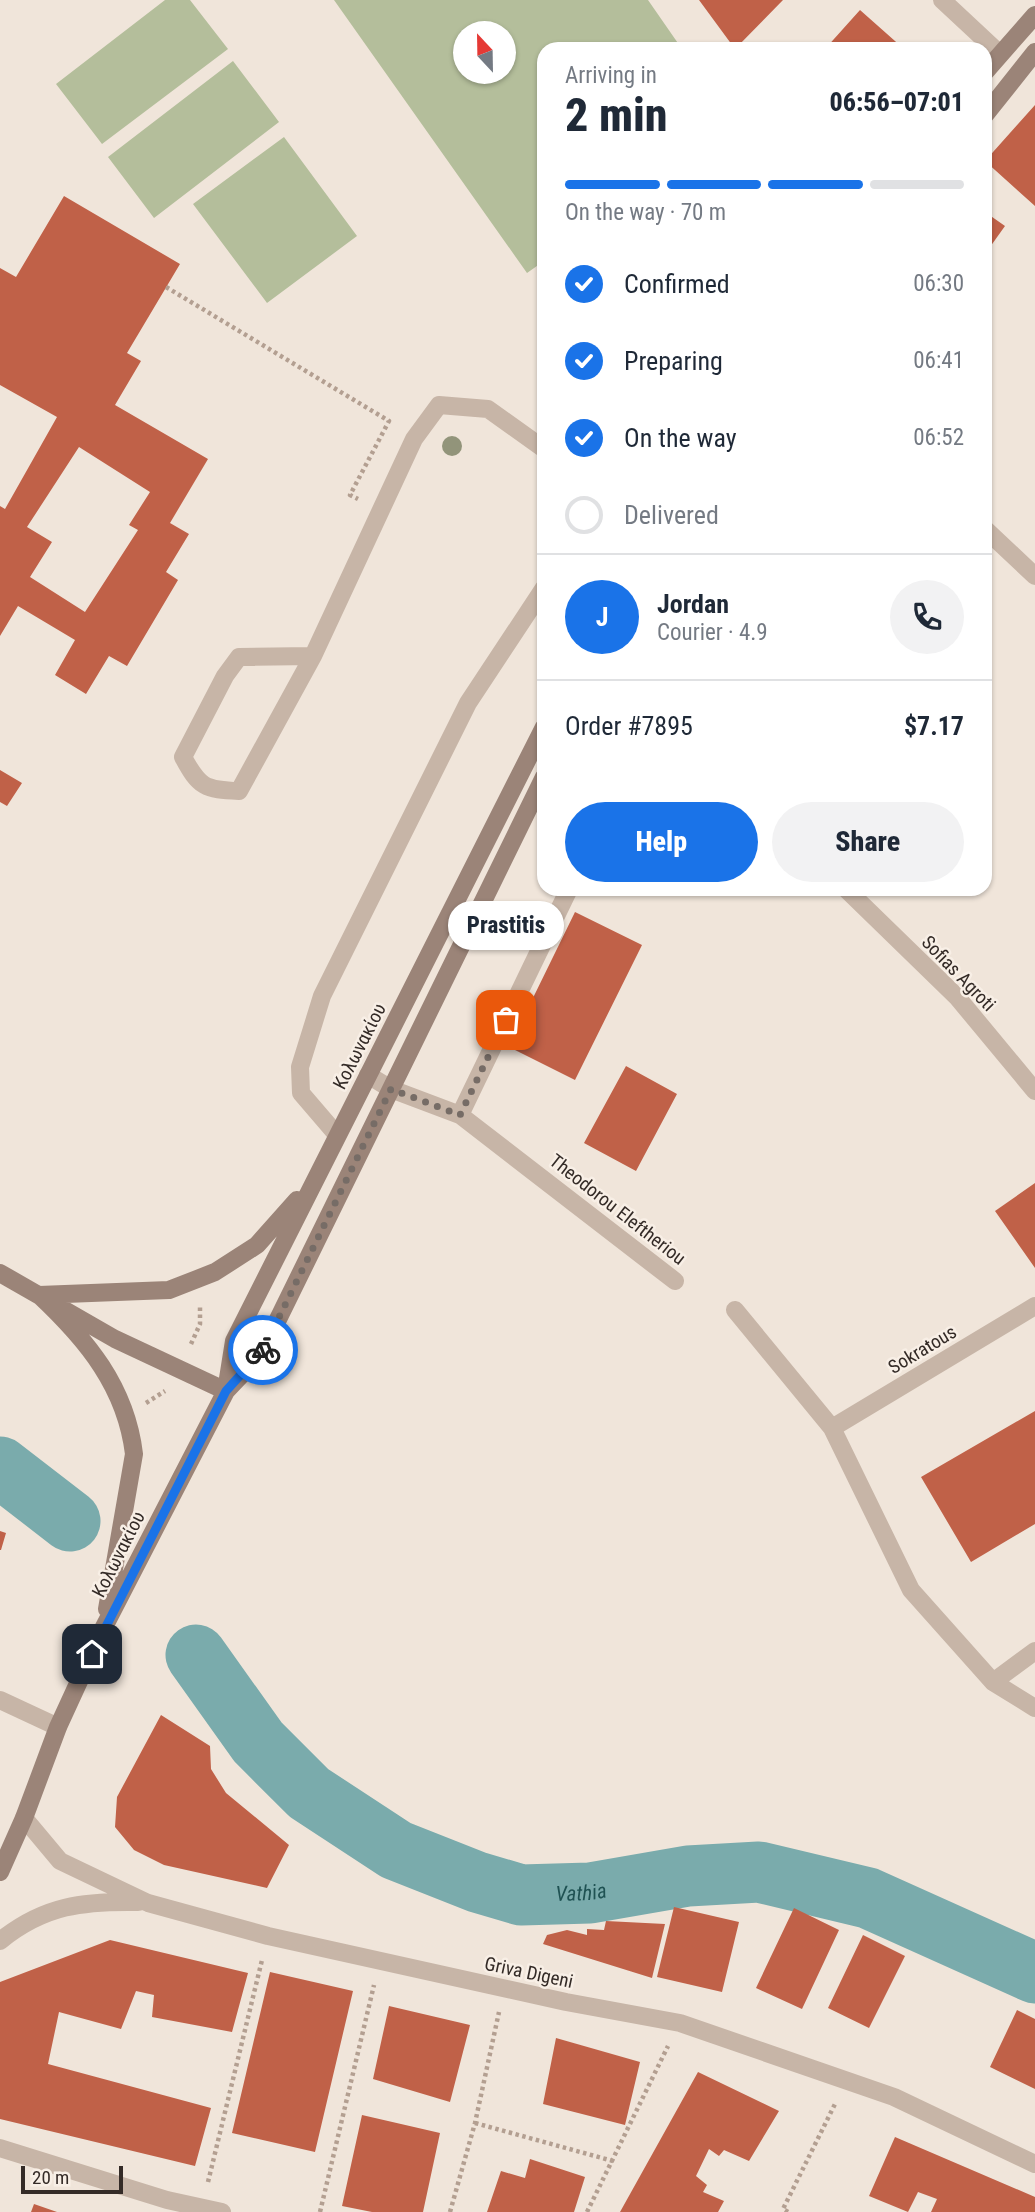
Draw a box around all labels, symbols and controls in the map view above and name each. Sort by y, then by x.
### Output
north arrow [453,21,516,84]
map controls [453,21,516,84]
text: Arriving in [565,62,657,89]
text: 06:56–07:01 [830,87,964,117]
text: 2 min [565,88,668,142]
text: On the way · 70 m [565,199,726,226]
icon: check [565,265,603,303]
text: Confirmed [624,269,730,299]
text: 06:30 [913,270,964,297]
icon: check [565,342,603,380]
text: Preparing [624,346,723,376]
text: 06:41 [913,347,964,374]
icon: check [565,419,603,457]
text: On the way [624,423,737,453]
text: 06:52 [913,424,964,451]
text: Delivered [624,500,719,530]
button: phone [890,580,964,654]
text: Jordan [657,589,729,619]
text: J [596,602,608,632]
text: Courier · 4.9 [657,619,768,646]
text: Order #7895 [565,711,693,741]
text: $7.17 [904,711,964,741]
button: Help [565,802,758,882]
button: Share [772,802,964,882]
callout: Prastitis [448,901,564,950]
text: Prastitis [467,912,545,939]
street label: Sofias Agroti [917,931,1000,1016]
pin [476,990,536,1050]
street label: Κολωνακίου [328,999,391,1093]
icon: bag [487,1001,525,1039]
street label: Theodorou Eleftheriou [545,1149,690,1270]
courier [228,1315,298,1385]
street label: Sokratous [884,1320,960,1379]
icon: bike [244,1331,282,1369]
street label: Κολωνακίου [87,1507,150,1601]
pin [62,1624,122,1684]
icon: home [73,1635,111,1673]
water label: Vathia [555,1878,608,1906]
street label: Griva Digeni [483,1952,575,1993]
scale bar [21,2163,122,2195]
text: 20 m [32,2166,69,2189]

